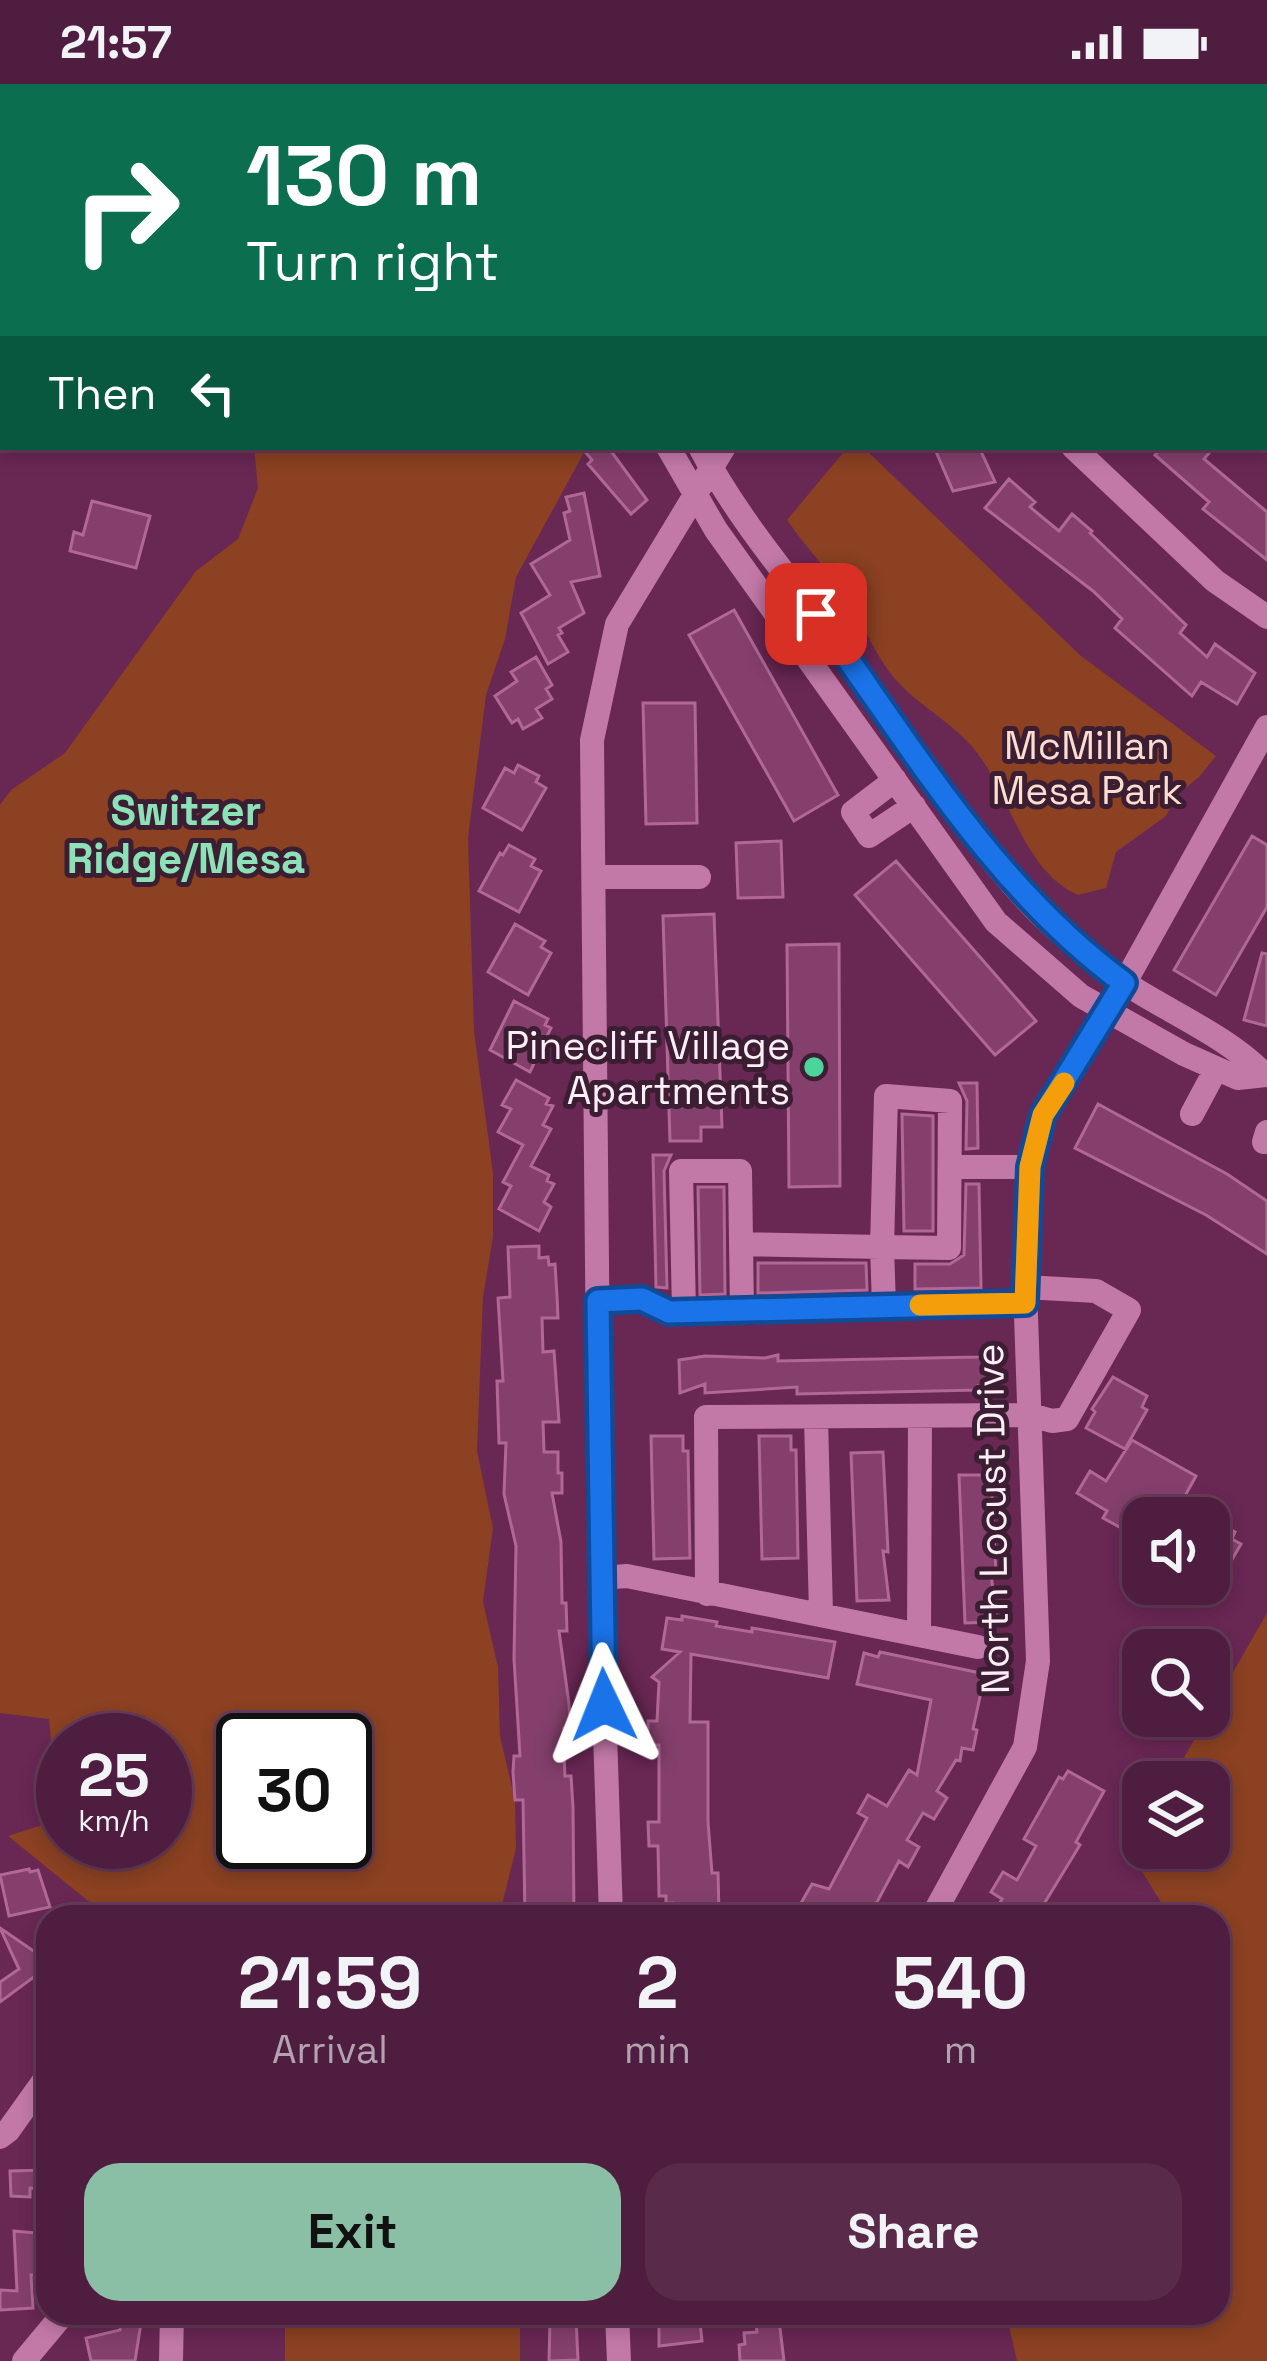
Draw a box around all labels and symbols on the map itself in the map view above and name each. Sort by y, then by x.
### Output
pin [765,563,867,665]
park label: McMillan Mesa Park [992,721,1182,815]
district label: Switzer Ridge/Mesa [67,784,305,885]
place label: Pinecliff Village Apartments [505,1021,790,1115]
marker: Pinecliff Village Apartments [801,1054,827,1080]
street label: North Locust Drive [965,1343,1020,1695]
position arrow [541,1642,667,1768]
speed limit sign: 30 [216,1713,372,1869]

